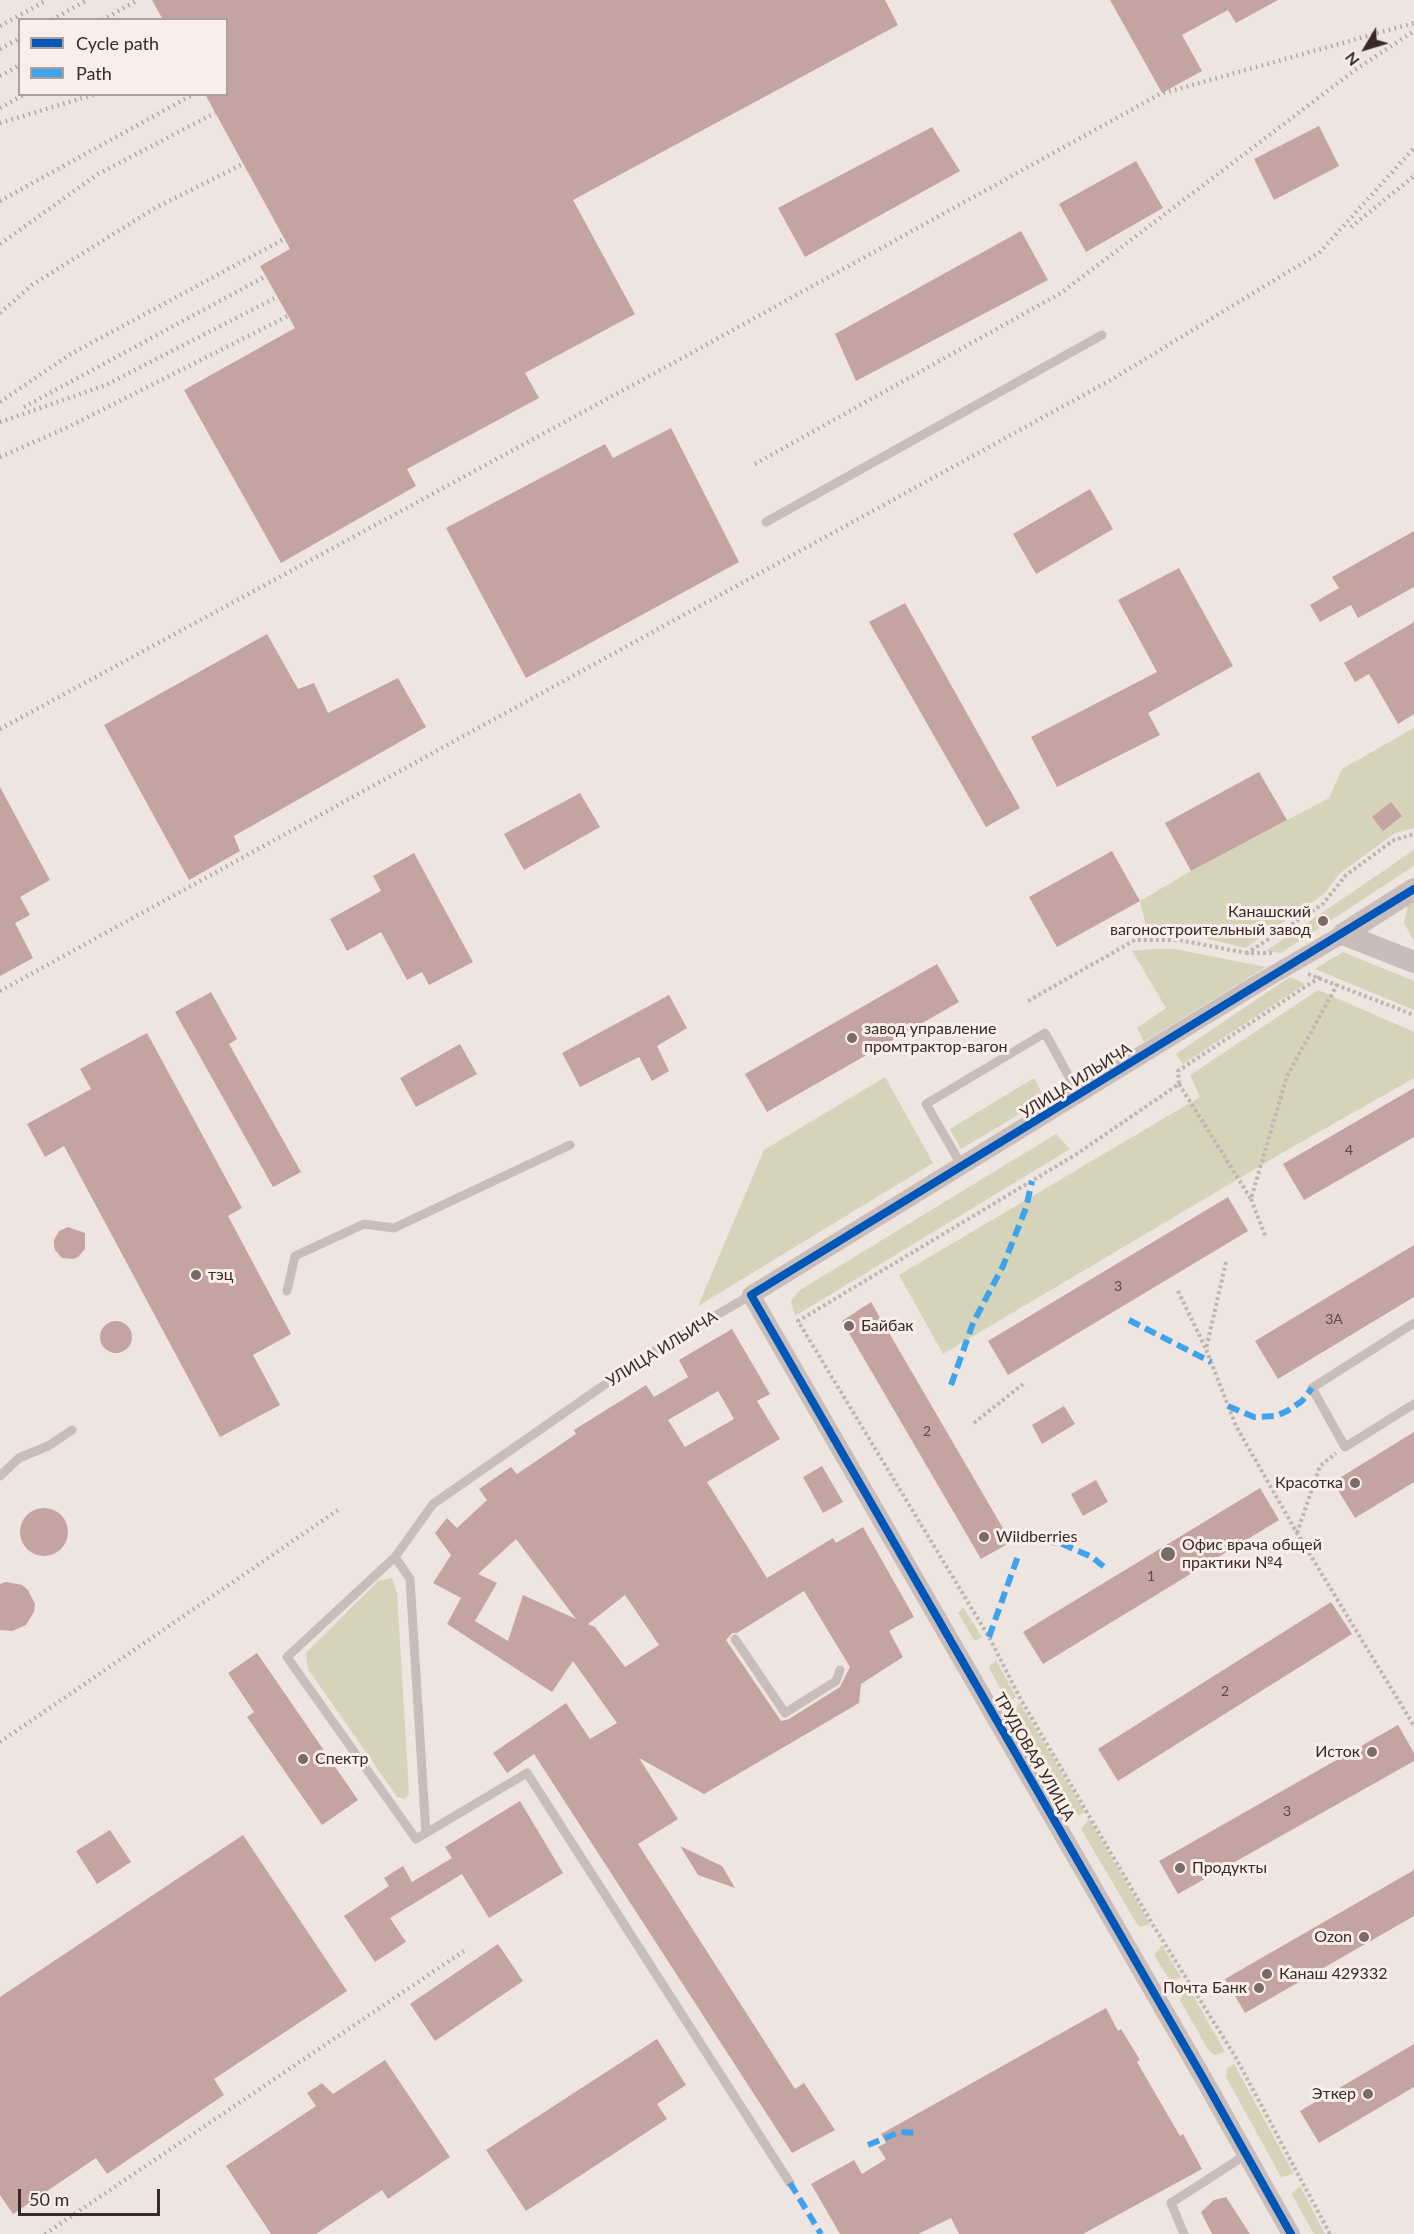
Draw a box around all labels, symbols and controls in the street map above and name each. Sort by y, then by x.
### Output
legend [18,18,228,96]
north arrow [1336,18,1396,78]
text: Cycle path [76,32,159,54]
text: N [1340,49,1363,70]
text: Path [76,62,112,84]
place label: Канашский вагоностроительный завод [1110,902,1311,940]
marker: Канашский вагоностроительный завод [1316,914,1330,928]
place label: завод управление промтрактор-вагон [864,1019,1008,1057]
marker: завод управление промтрактор-вагон [845,1031,859,1045]
street label: УЛИЦА ИЛЬИЧА [1017,1039,1135,1123]
house number: 4 [1345,1142,1353,1158]
place label: тэц [208,1265,233,1285]
marker: тэц [189,1268,203,1282]
house number: 3 [1114,1278,1122,1294]
street label: УЛИЦА ИЛЬИЧА [603,1307,721,1391]
house number: 3А [1325,1311,1343,1327]
place label: Байбак [861,1316,914,1336]
marker: Байбак [842,1319,856,1333]
house number: 2 [923,1423,931,1439]
place label: Красотка [1275,1473,1343,1493]
marker: Красотка [1348,1476,1362,1490]
place label: Wildberries [996,1527,1077,1547]
marker: Wildberries [977,1530,991,1544]
place label: Офис врача общей практики №4 [1182,1535,1322,1573]
marker: Офис врача общей практики №4 [1159,1545,1177,1563]
house number: 1 [1147,1568,1155,1584]
house number: 2 [1221,1683,1229,1699]
street label: ТРУДОВАЯ УЛИЦА [989,1689,1079,1825]
place label: Исток [1315,1742,1360,1762]
marker: Исток [1365,1745,1379,1759]
place label: Спектр [315,1749,368,1769]
marker: Спектр [296,1752,310,1766]
house number: 3 [1283,1803,1291,1819]
place label: Продукты [1192,1858,1267,1878]
marker: Продукты [1173,1861,1187,1875]
place label: Ozon [1314,1927,1352,1947]
marker: Ozon [1357,1930,1371,1944]
place label: Канаш 429332 [1279,1964,1387,1984]
marker: Канаш 429332 [1260,1967,1274,1981]
place label: Почта Банк [1163,1978,1247,1998]
marker: Почта Банк [1252,1981,1266,1995]
place label: Эткер [1312,2084,1356,2104]
marker: Эткер [1361,2087,1375,2101]
scale bar [21,2177,164,2215]
text: 50 m [29,2188,69,2210]

